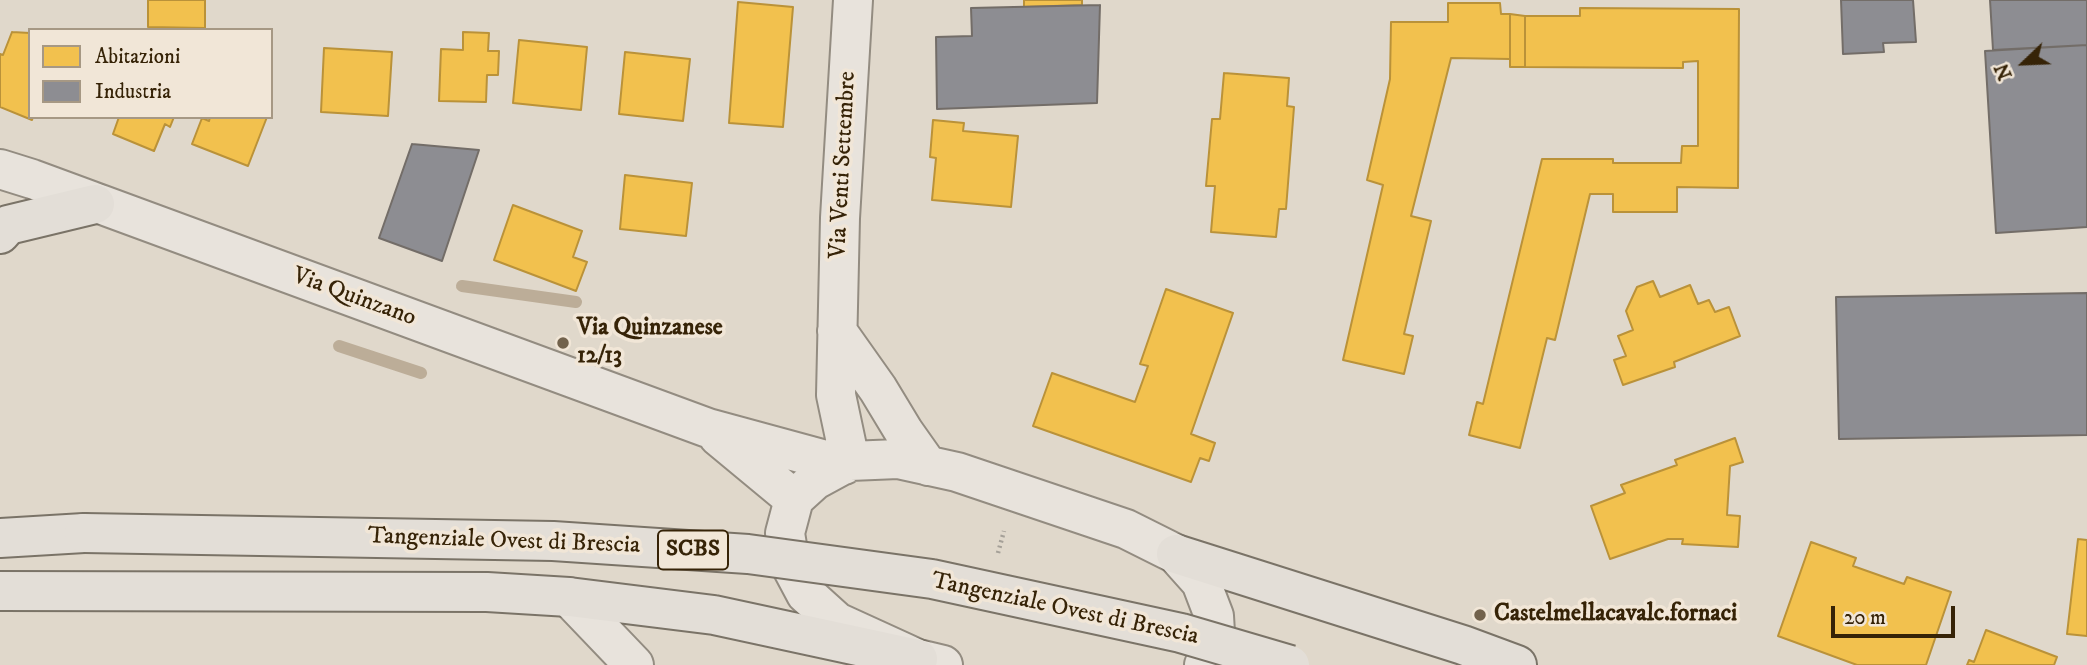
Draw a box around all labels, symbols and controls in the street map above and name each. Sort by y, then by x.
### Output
legend [28,28,273,119]
north arrow [1989,28,2059,98]
text: Abitazioni [95,44,180,70]
text: N [1991,60,2018,83]
street label: Via Venti Settembre [825,71,863,259]
text: Industria [95,79,171,105]
street label: Via Quinzano [288,262,420,334]
place label: Via Quinzanese 12/13 [577,315,723,371]
marker: Via Quinzanese 12/13 [555,335,571,351]
street label: Tangenziale Ovest di Brescia [367,523,641,561]
road number: SCBS [658,530,728,570]
street label: Tangenziale Ovest di Brescia [929,568,1201,652]
scale bar [1835,592,1959,636]
place label: Castelmellacavalc.fornaci [1494,601,1737,629]
text: 20 m [1844,605,1886,631]
marker: Castelmellacavalc.fornaci [1472,607,1488,623]

